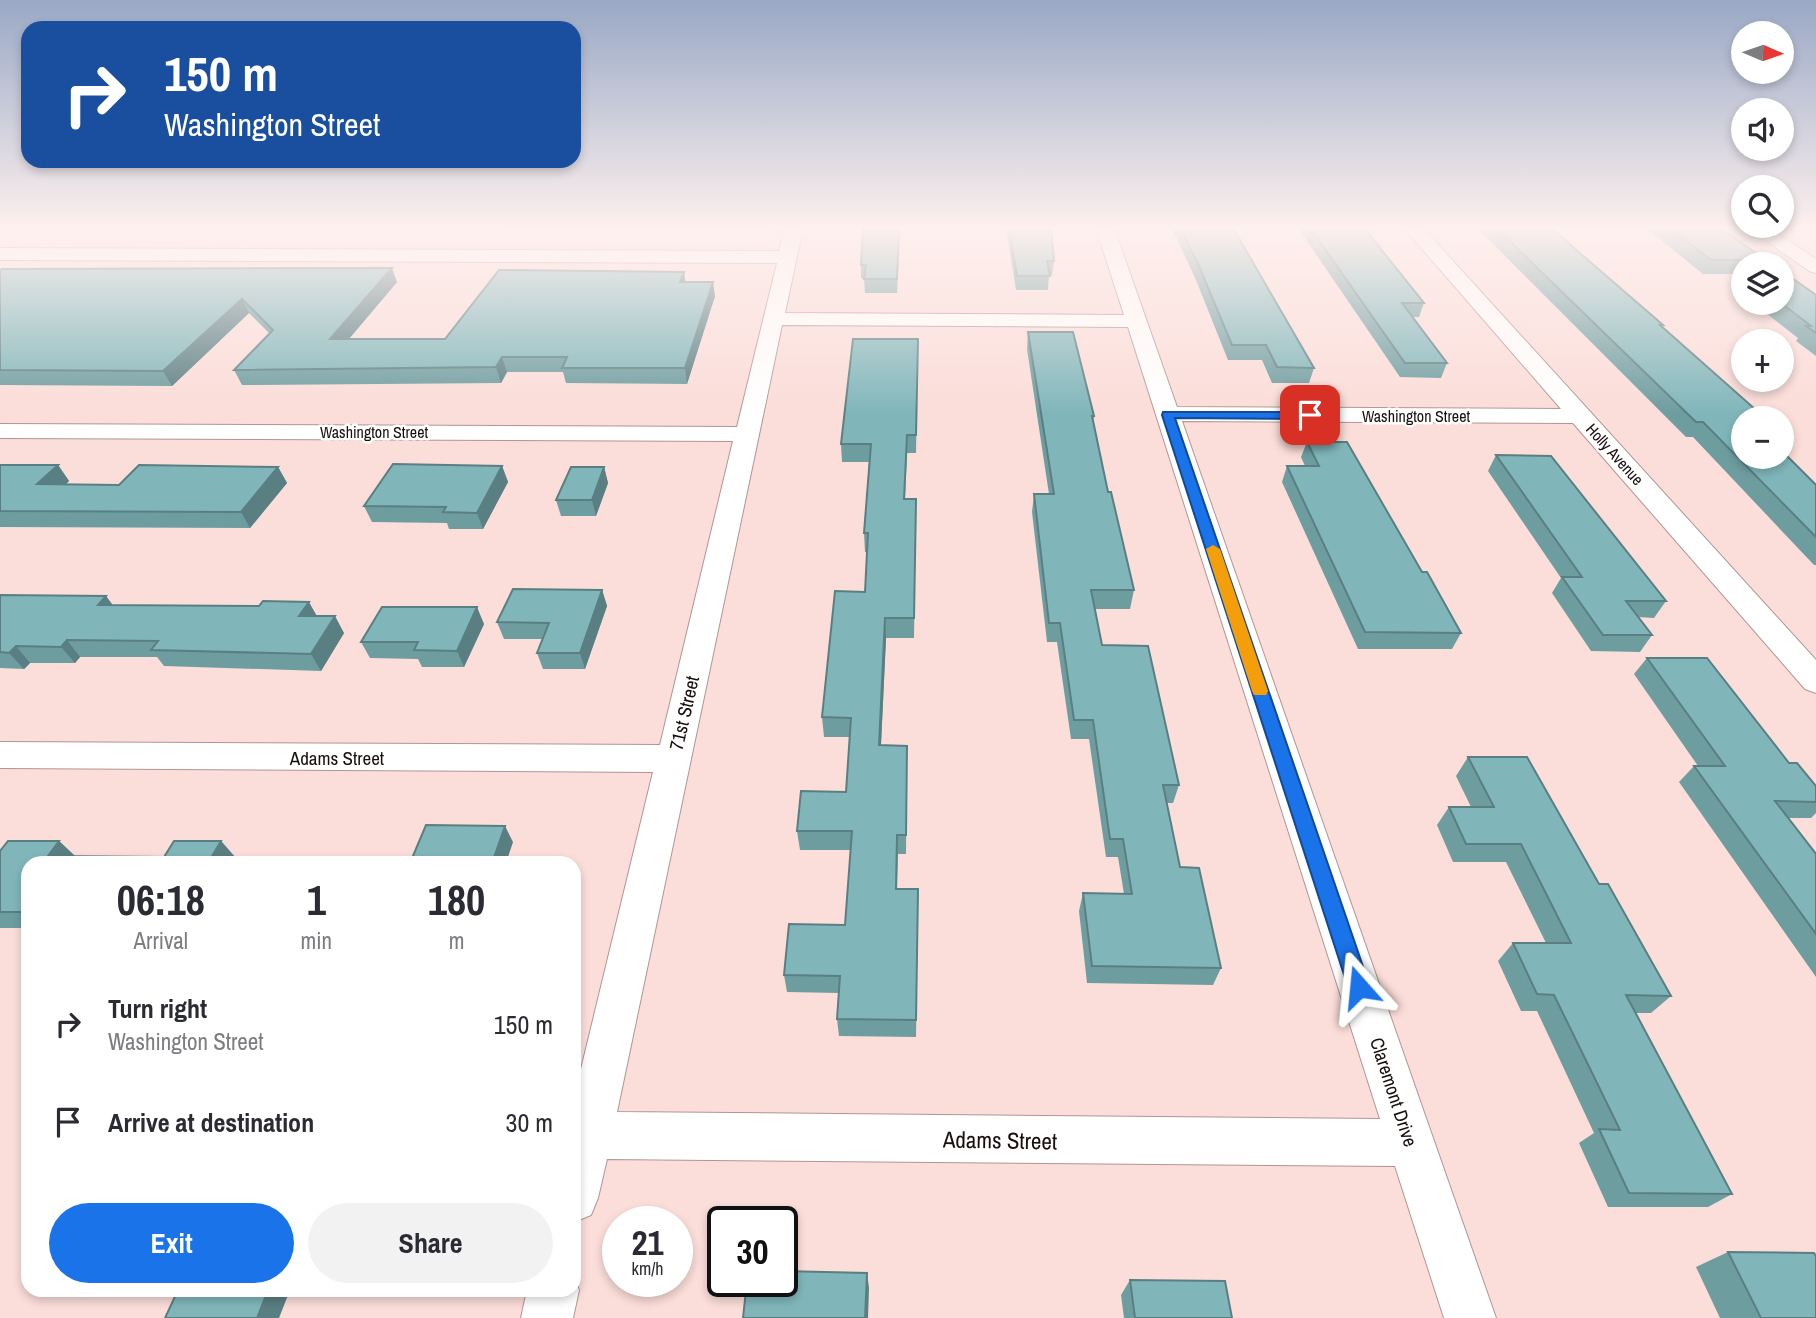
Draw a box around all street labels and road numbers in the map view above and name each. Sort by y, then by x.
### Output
street label: Washington Street [1362,405,1470,427]
street label: Holly Avenue [1581,418,1649,490]
street label: Washington Street [320,421,428,443]
street label: 71st Street [663,673,705,753]
street label: Adams Street [289,745,385,771]
street label: Claremont Drive [1364,1034,1424,1150]
street label: Adams Street [942,1123,1057,1156]

